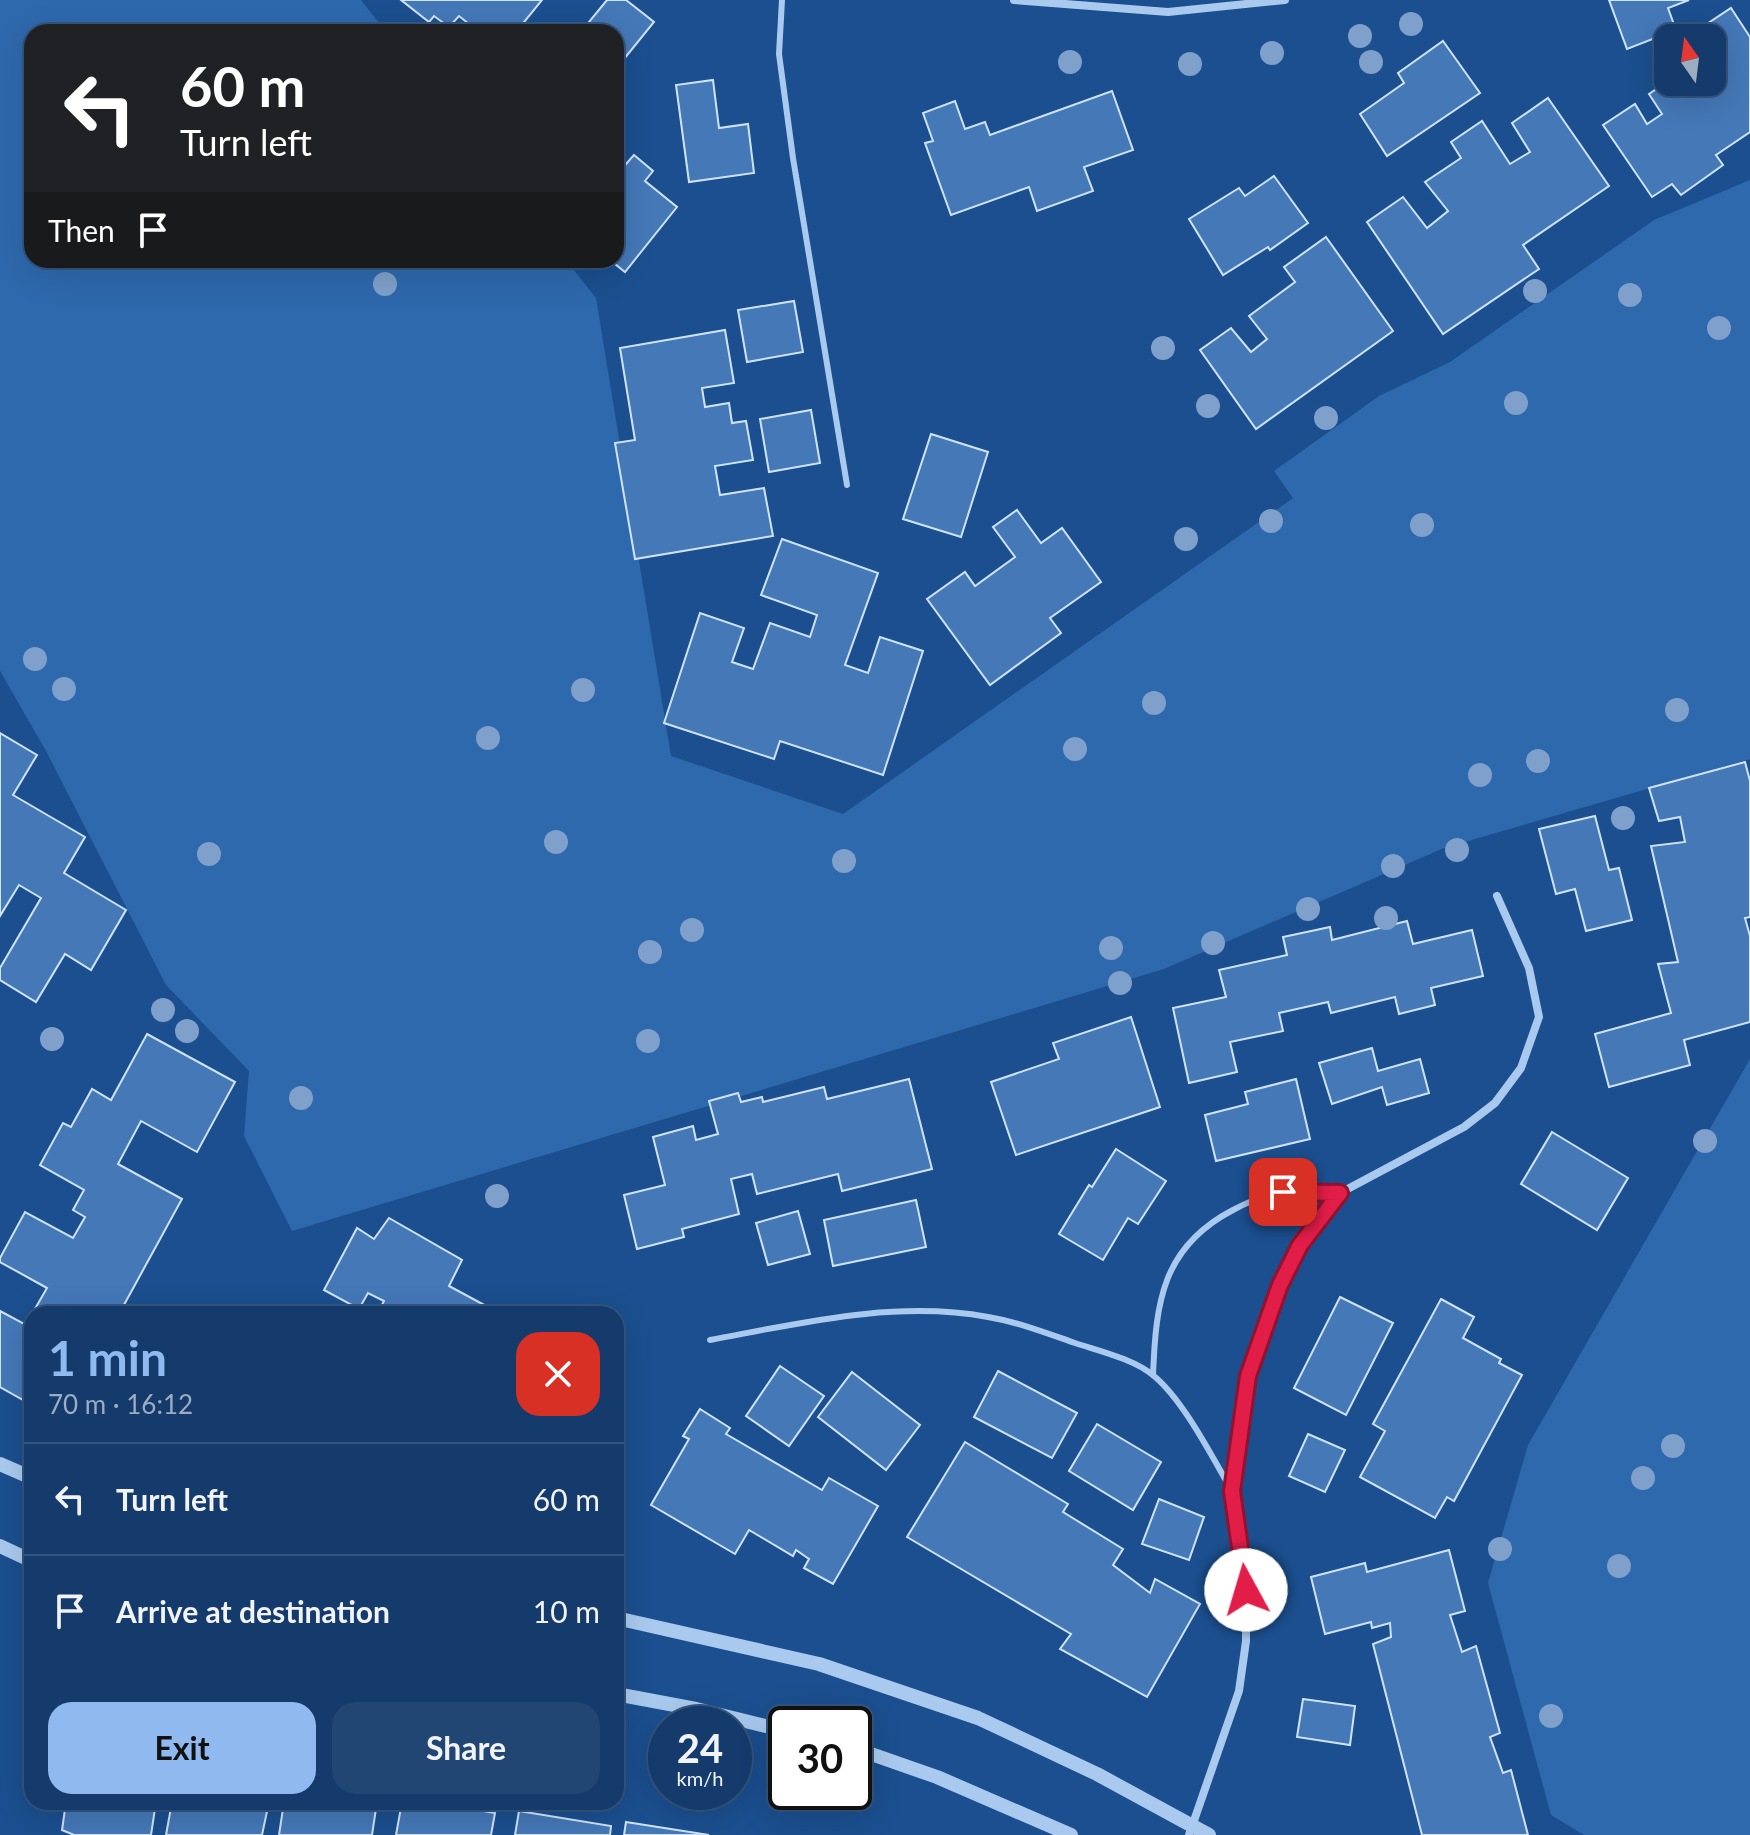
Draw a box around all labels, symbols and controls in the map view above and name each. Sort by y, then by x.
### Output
north arrow [1654,24,1726,96]
map controls [1654,24,1726,96]
text: 60 m [180,52,305,119]
icon: left [48,56,152,160]
text: Turn left [180,120,312,164]
icon: arrive [131,208,175,252]
text: Then [48,212,115,248]
pin [1249,1158,1317,1226]
icon: arrive [1261,1170,1305,1214]
text: 1 min [48,1329,167,1386]
button: close [516,1332,600,1416]
text: 70 m · 16:12 [48,1388,193,1420]
icon: left [48,1477,92,1521]
text: Turn left [116,1481,228,1517]
text: 60 m [533,1481,600,1517]
position arrow [1204,1548,1288,1632]
icon: arrive [48,1589,92,1633]
text: Arrive at destination [116,1593,390,1629]
text: 10 m [533,1593,600,1629]
button: Exit [48,1702,316,1794]
button: Share [332,1702,600,1794]
speed limit sign: 30 [768,1706,872,1810]
text: 24 [677,1724,723,1772]
text: km/h [677,1766,723,1790]

